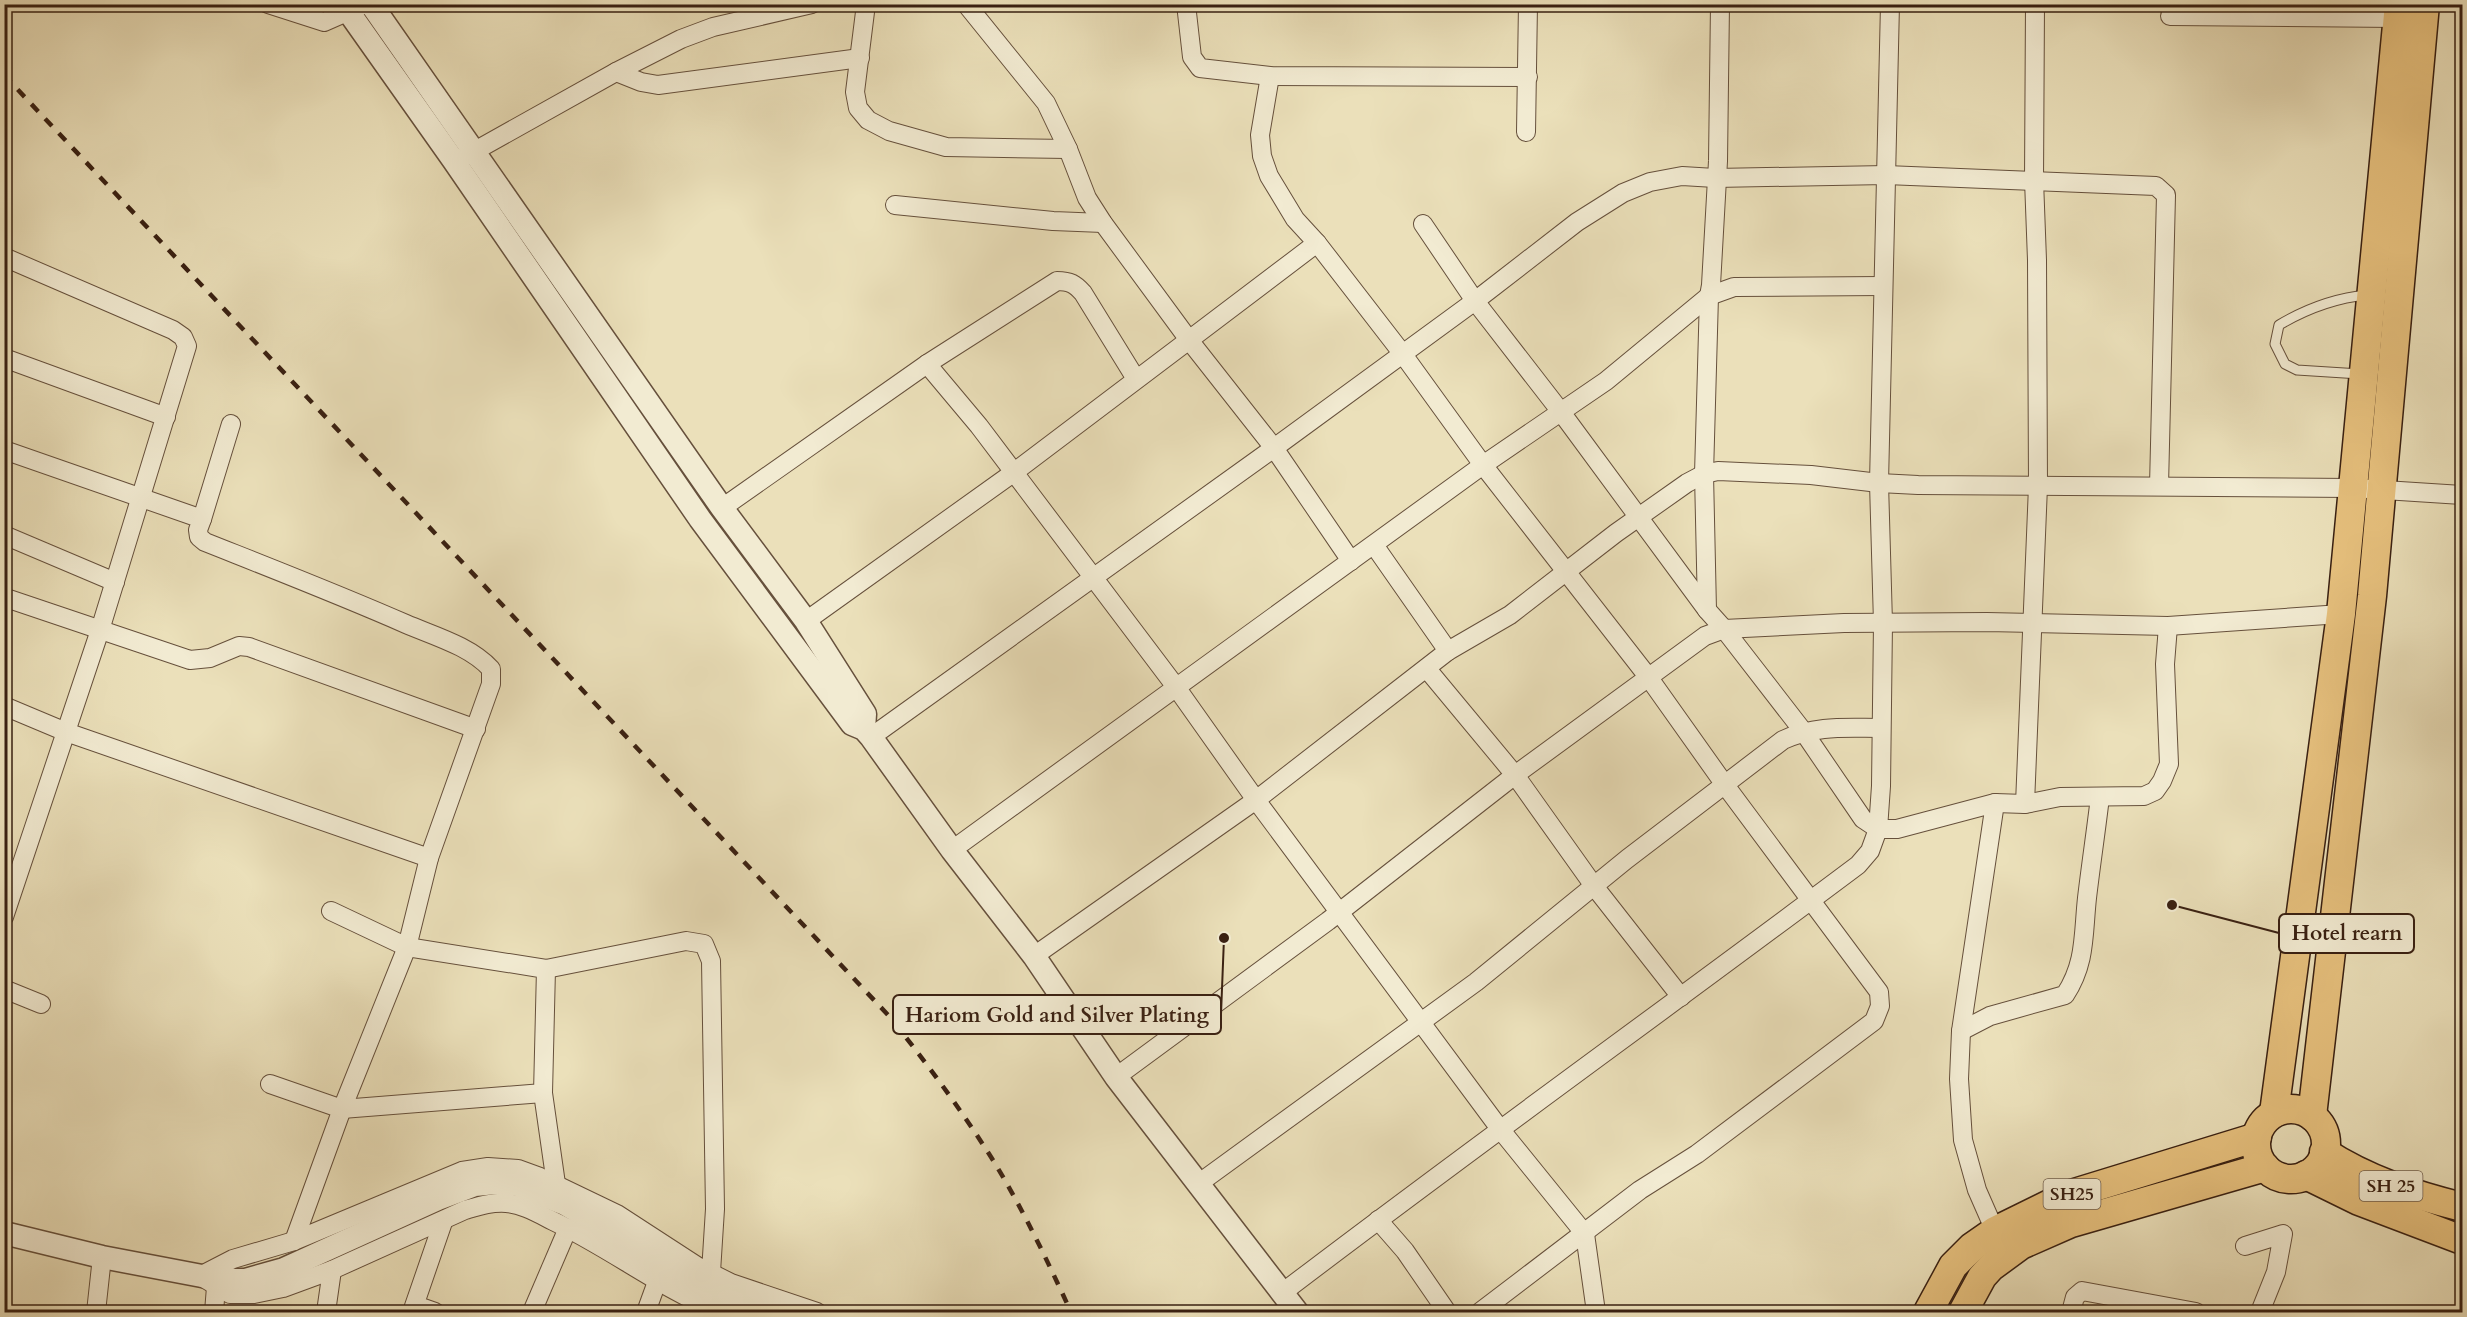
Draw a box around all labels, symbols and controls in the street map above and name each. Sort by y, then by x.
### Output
callout: Hotel rearn [2279,914,2414,953]
text: Hotel rearn [2292,919,2403,948]
callout: Hariom Gold and Silver Plating [893,995,1221,1034]
text: Hariom Gold and Silver Plating [905,1001,1209,1030]
road number: SH 25 [2360,1171,2422,1201]
road number: SH25 [2044,1179,2100,1209]

